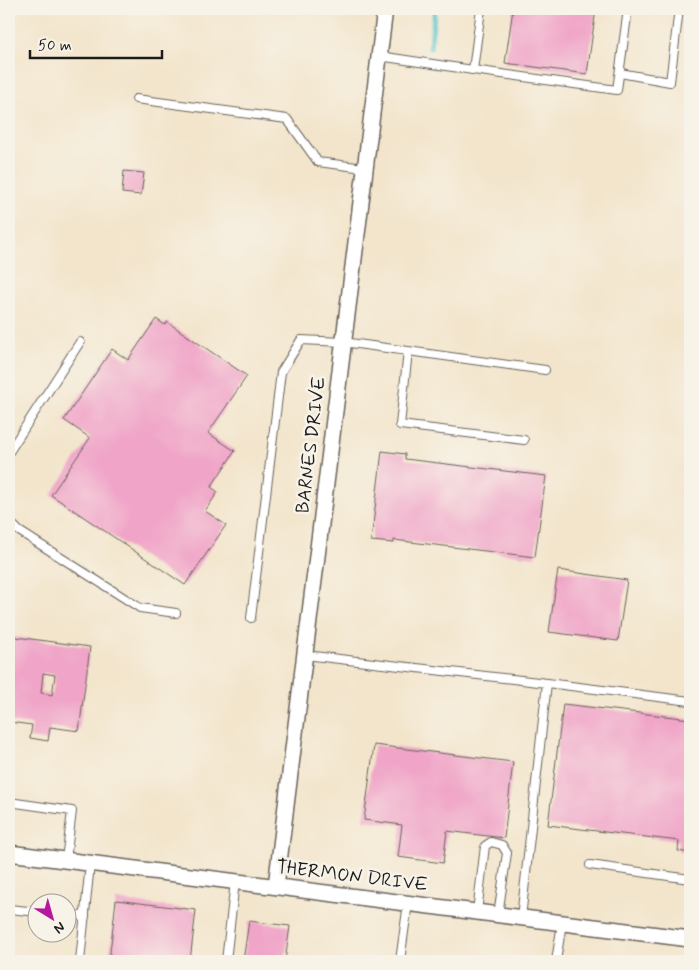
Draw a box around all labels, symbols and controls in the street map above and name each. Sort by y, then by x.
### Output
scale bar [30,28,162,60]
text: 50 m [38,36,72,56]
street label: BARNES DRIVE [290,375,332,515]
street label: THERMON DRIVE [275,854,429,898]
north arrow [28,892,78,942]
text: N [50,918,68,938]

